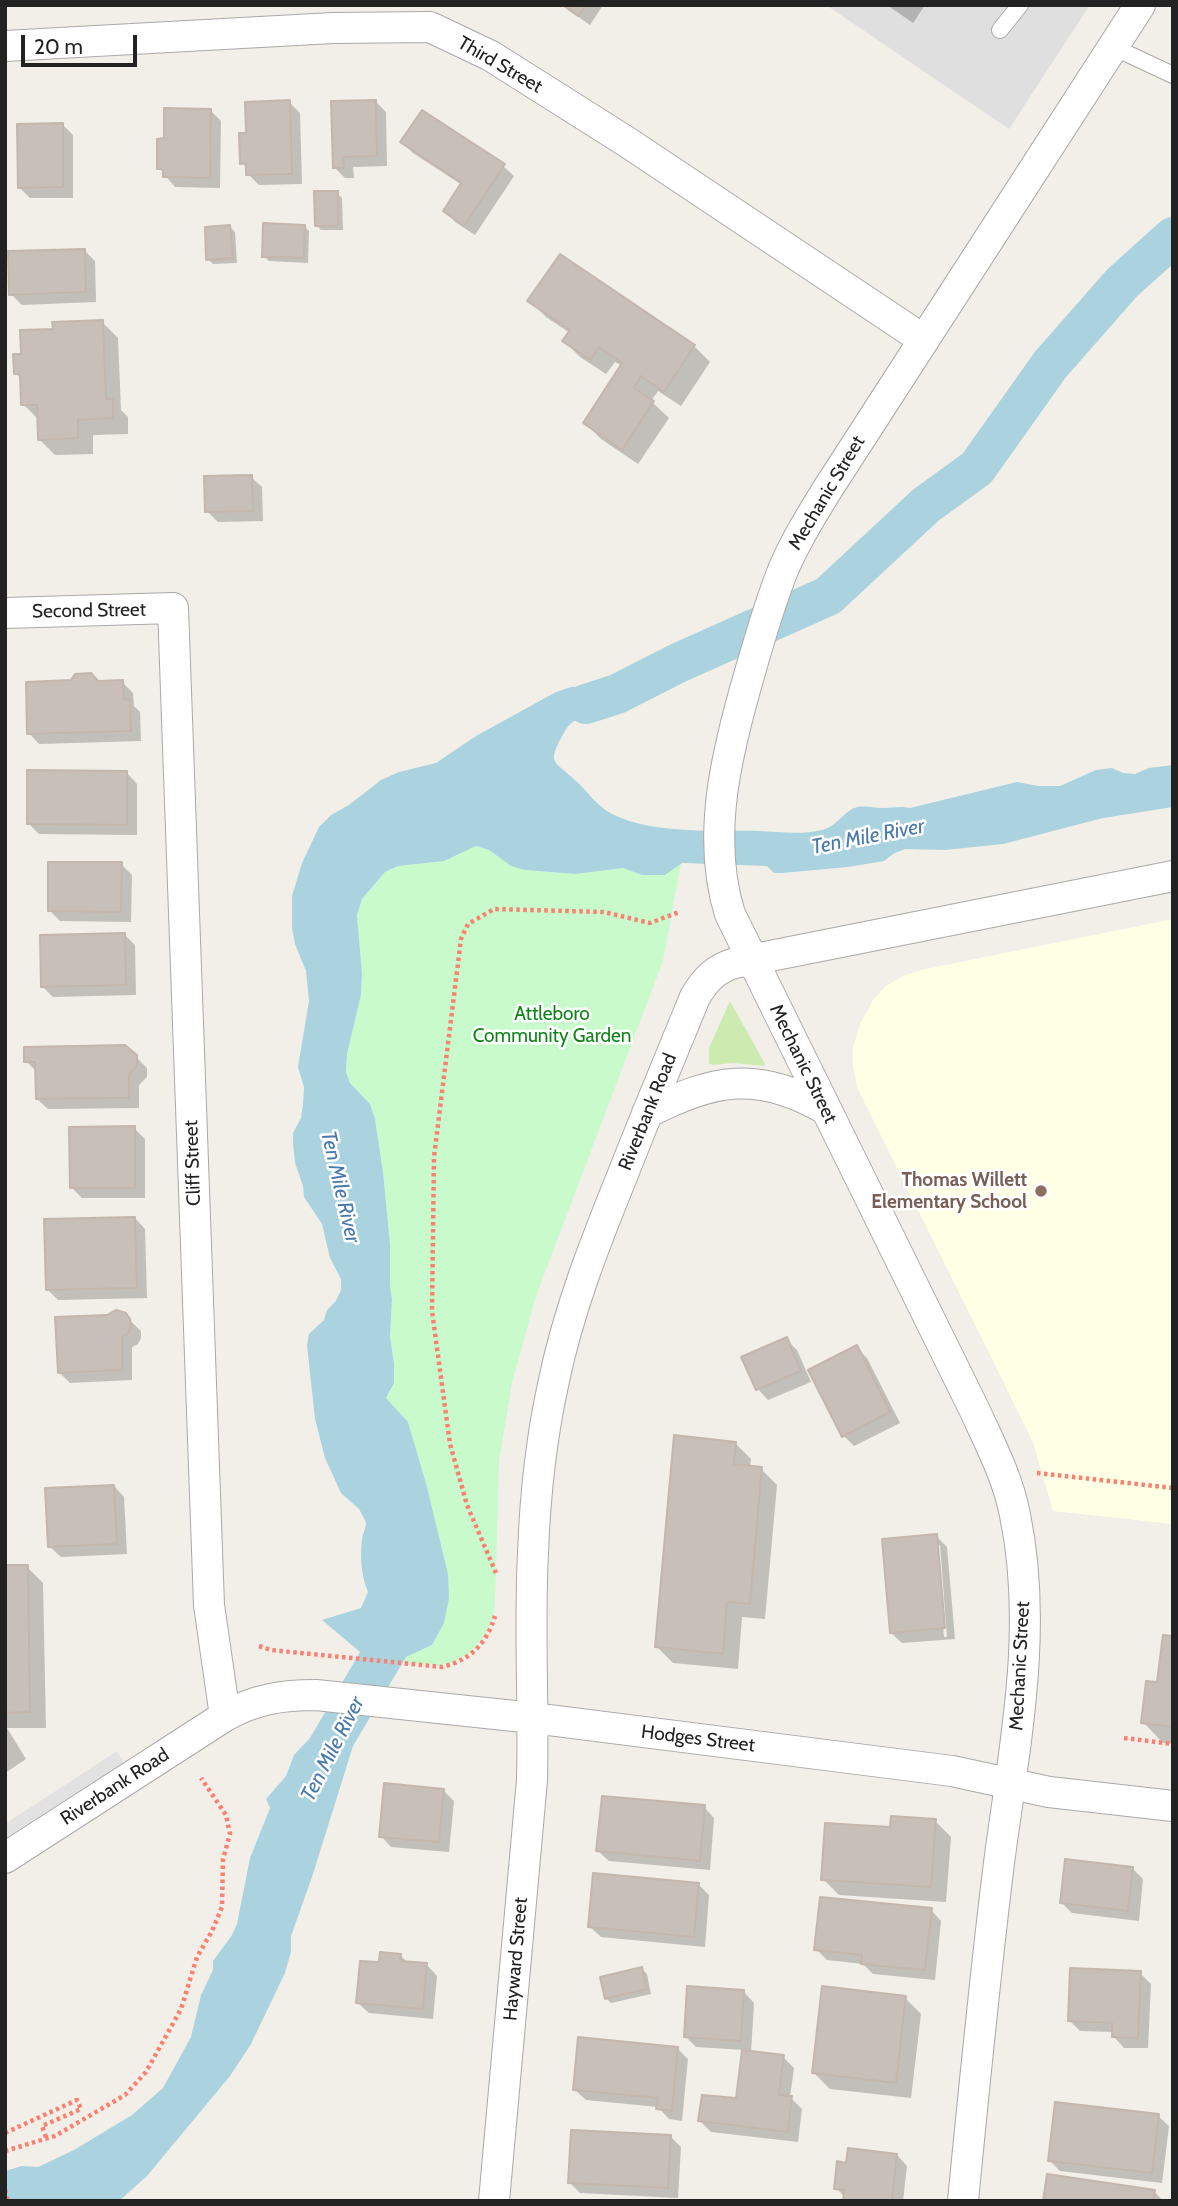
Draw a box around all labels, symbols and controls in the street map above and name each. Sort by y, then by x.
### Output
scale bar [24,21,140,65]
street label: Third Street [454,32,546,98]
text: 20 m [34,34,83,59]
street label: Mechanic Street [784,432,870,554]
street label: Second Street [32,599,146,623]
water label: Ten Mile River [810,814,926,860]
street label: Mechanic Street [764,1001,842,1127]
park label: Attleboro Community Garden [473,1003,631,1047]
street label: Riverbank Road [614,1050,682,1174]
street label: Cliff Street [180,1120,206,1206]
water label: Ten Mile River [315,1129,365,1245]
place label: Thomas Willett Elementary School [871,1169,1027,1213]
marker: Thomas Willett Elementary School [1033,1183,1049,1199]
street label: Mechanic Street [1005,1601,1035,1731]
water label: Ten Mile River [296,1692,370,1806]
street label: Hodges Street [640,1721,756,1757]
street label: Riverbank Road [57,1744,173,1830]
street label: Hayward Street [499,1896,533,2022]

